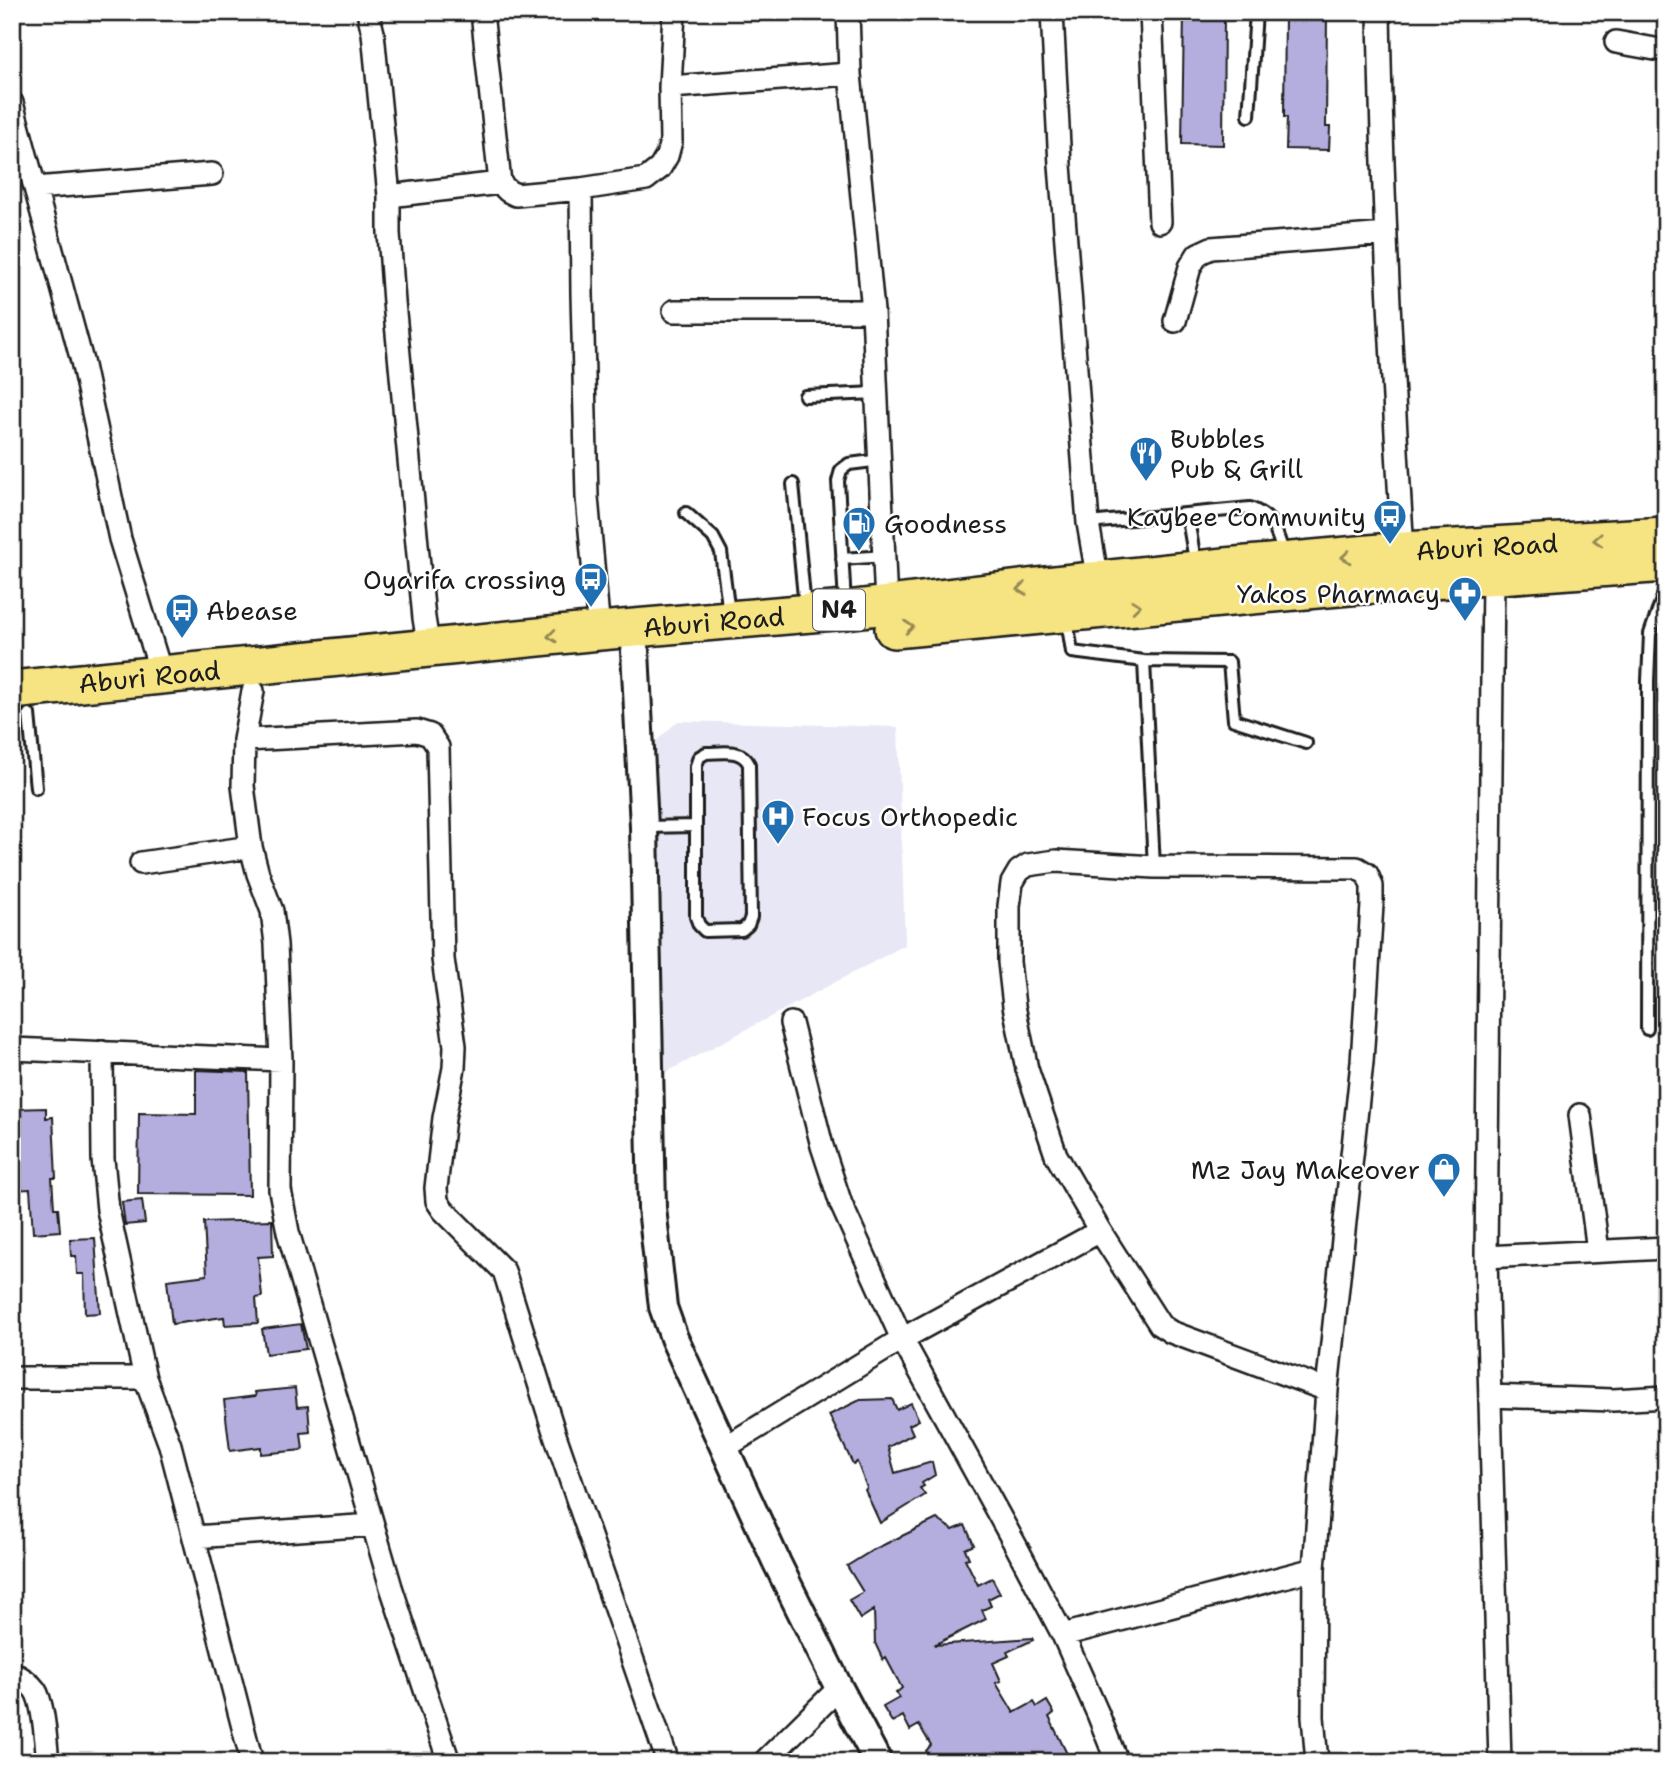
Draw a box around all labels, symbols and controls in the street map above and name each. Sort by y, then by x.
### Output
place label: Bubbles Pub & Grill [1170,421,1303,486]
restaurant icon: Bubbles Pub & Grill [1127,434,1165,483]
bus stop icon: Kaybee Community [1371,497,1409,546]
place label: Kaybee Community [1127,499,1366,534]
fuel station icon: Goodness [840,504,878,553]
place label: Goodness [884,506,1007,541]
street label: Aburi Road [1415,525,1559,568]
one-way arrow [1592,532,1603,547]
one-way arrow [1340,549,1351,564]
bus stop icon: Oyarifa crossing [572,560,610,609]
place label: Oyarifa crossing [363,562,566,597]
pharmacy icon: Yakos Pharmacy [1446,574,1484,623]
place label: Yakos Pharmacy [1237,576,1440,611]
one-way arrow [1017,581,1028,596]
road number: N4 [813,590,865,630]
bus stop icon: Abease [163,591,201,640]
place label: Abease [206,593,298,628]
street label: Aburi Road [641,598,786,645]
one-way arrow [1130,599,1141,614]
one-way arrow [904,620,915,635]
one-way arrow [546,628,557,643]
street label: Aburi Road [77,652,222,701]
hospital icon: Focus Orthopedic [759,797,797,846]
place label: Focus Orthopedic [802,799,1018,834]
shop icon: Mz Jay Makeover [1425,1150,1463,1199]
place label: Mz Jay Makeover [1191,1152,1420,1187]

